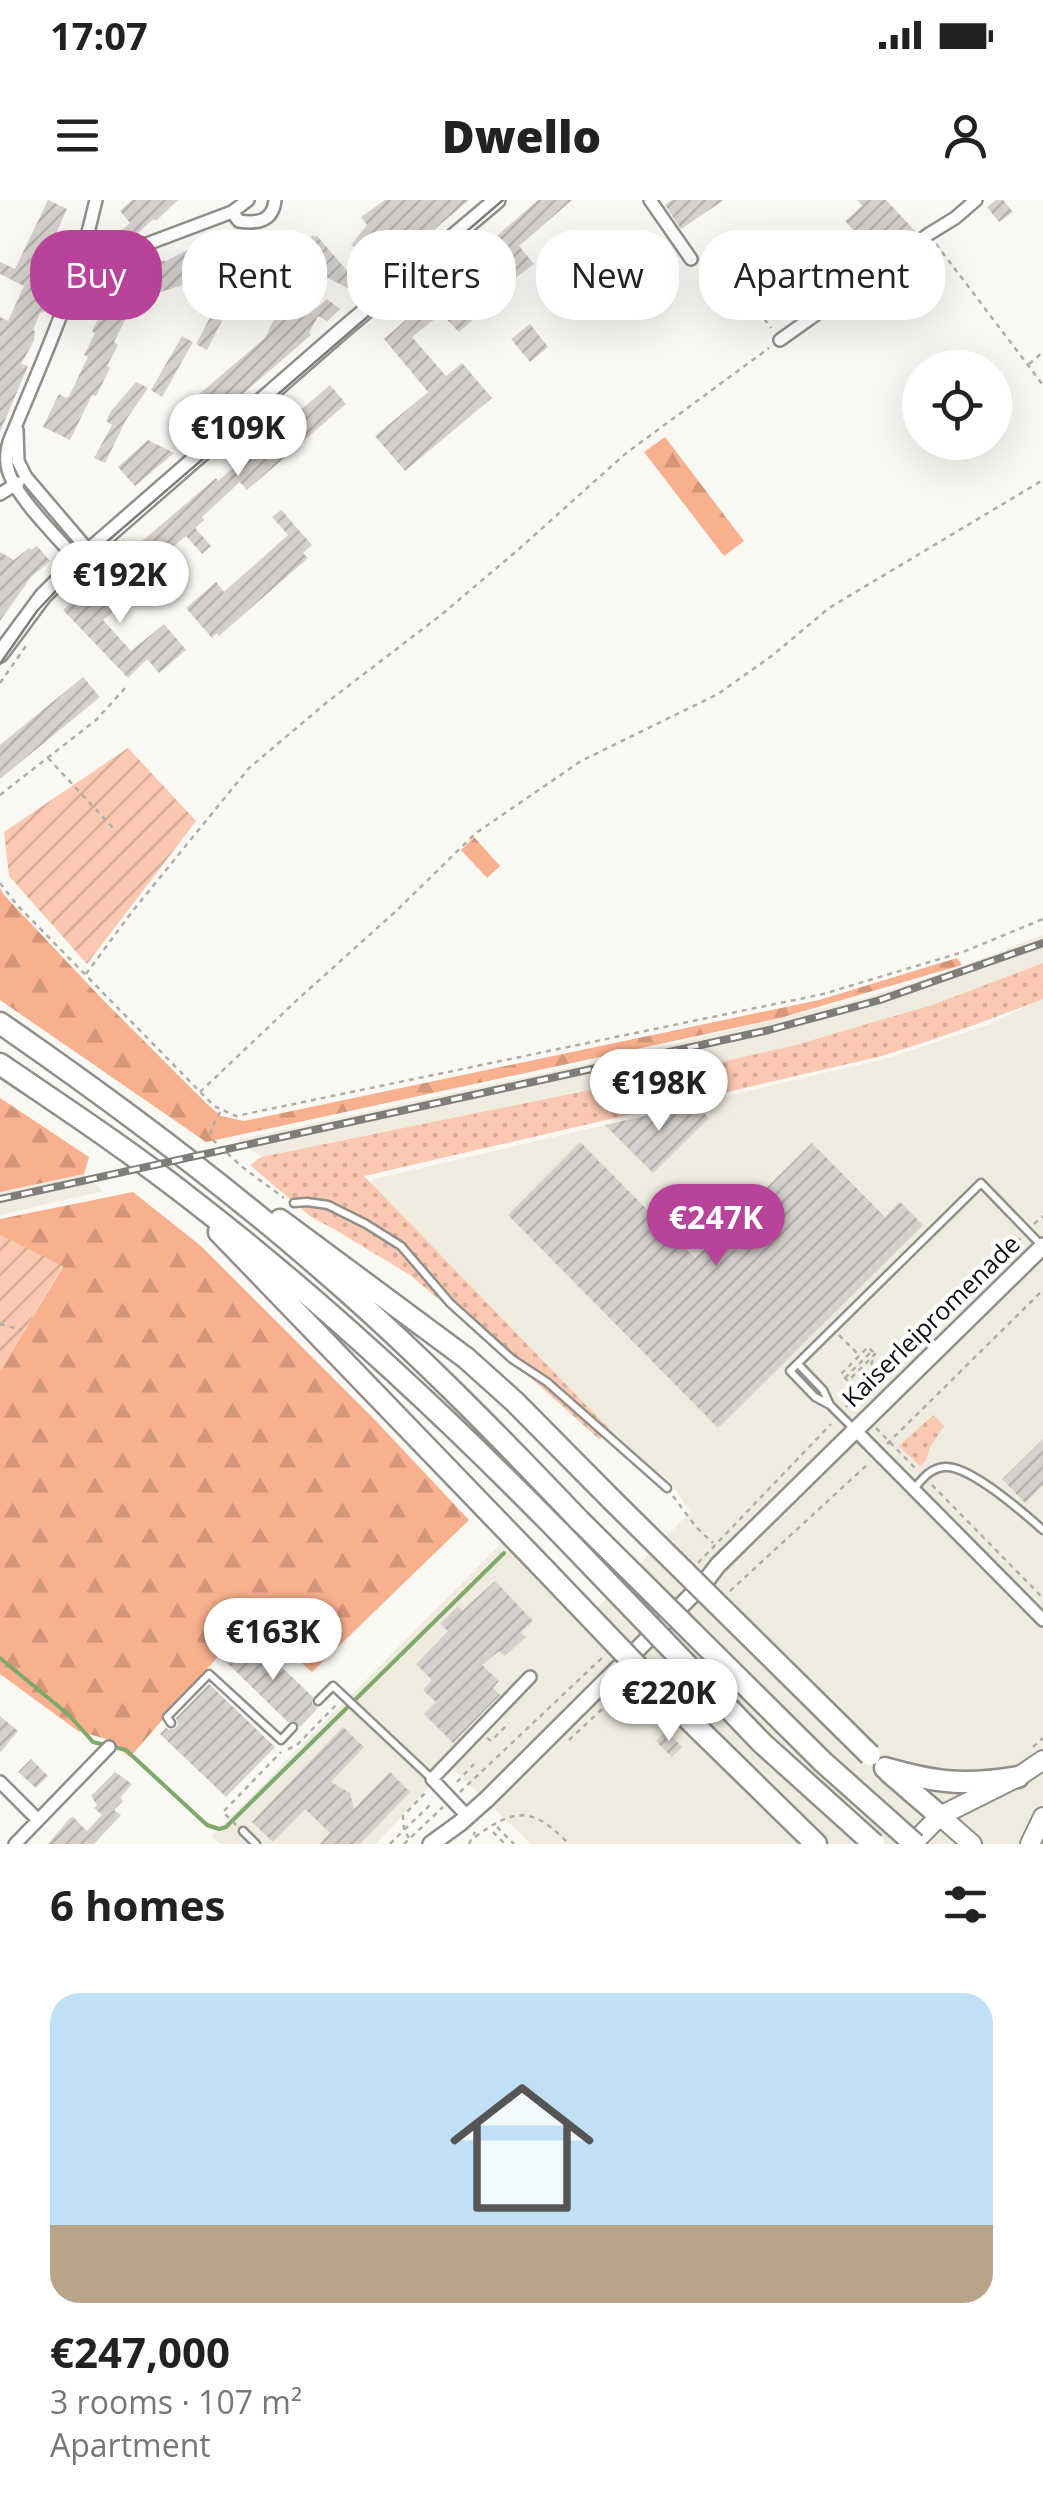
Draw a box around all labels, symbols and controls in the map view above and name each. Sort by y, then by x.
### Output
text: 17:07 [50,9,148,61]
text: Dwello [442,105,601,166]
icon: menu [50,108,105,163]
icon: person [938,108,993,163]
chip: Buy [30,230,162,320]
chip: Rent [182,230,327,320]
chip: Filters [347,230,516,320]
chip: New [536,230,679,320]
chip: Apartment [699,230,945,320]
map controls [902,350,1012,460]
button: locate [902,350,1012,460]
pin: €109K [168,394,308,479]
text: €109K [191,405,285,448]
pin: €192K [50,541,190,626]
text: €192K [73,552,167,595]
pin: €198K [589,1049,729,1134]
text: €198K [612,1060,706,1103]
pin: €247K [646,1184,786,1269]
text: €247K [669,1195,763,1238]
street label: Kaiserleipromenade [834,1227,1027,1414]
pin: €163K [203,1598,343,1683]
text: €163K [226,1609,320,1652]
pin: €220K [599,1659,739,1744]
text: €220K [622,1670,716,1713]
text: 6 homes [50,1876,225,1933]
icon: filters [938,1877,993,1932]
icon: home [432,2058,612,2238]
text: €247,000 [50,2323,230,2380]
text: 3 rooms · 107 m² [50,2380,302,2423]
text: Apartment [50,2423,211,2466]

